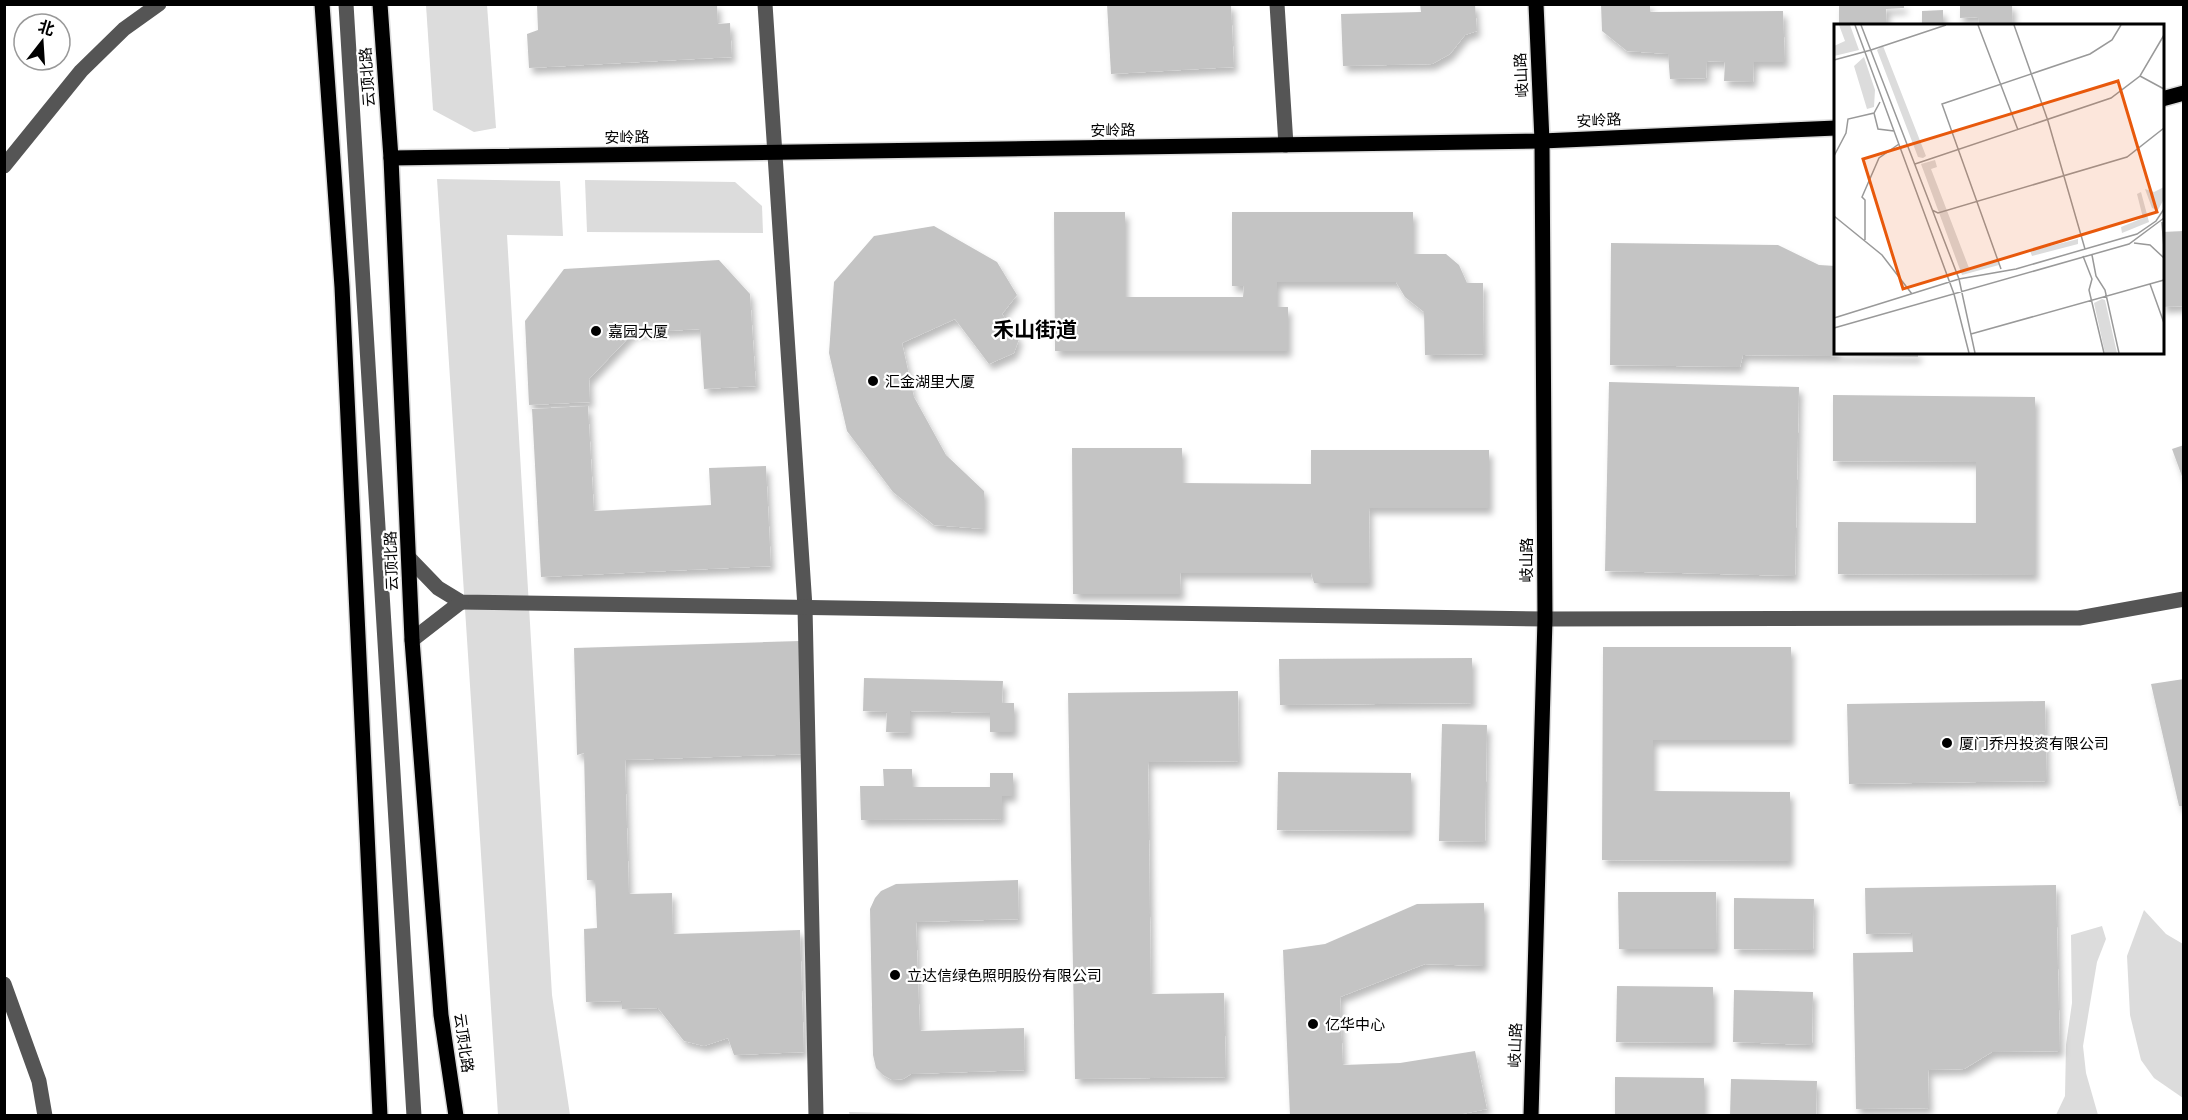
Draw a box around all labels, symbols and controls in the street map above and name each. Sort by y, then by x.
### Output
north arrow [12,12,72,72]
text: 北 [36,18,56,39]
inset map [1834,24,2164,354]
street label: 云顶北路 [356,46,378,108]
street label: 岐山路 [1511,52,1531,98]
street label: 安岭路 [1576,110,1622,130]
street label: 安岭路 [1090,121,1136,139]
street label: 安岭路 [604,128,650,146]
district label: 禾山街道 [993,318,1077,341]
place label: 嘉园大厦 [608,323,668,340]
marker: 嘉园大厦 [589,324,603,338]
place label: 汇金湖里大厦 [885,373,975,390]
marker: 汇金湖里大厦 [866,374,880,388]
street label: 云顶北路 [381,531,401,591]
street label: 岐山路 [1518,537,1535,583]
place label: 厦门乔丹投资有限公司 [1959,735,2109,752]
marker: 厦门乔丹投资有限公司 [1940,736,1954,750]
place label: 立达信绿色照明股份有限公司 [907,967,1102,984]
marker: 立达信绿色照明股份有限公司 [888,968,902,982]
street label: 云顶北路 [451,1012,477,1074]
place label: 亿华中心 [1325,1016,1385,1033]
marker: 亿华中心 [1306,1017,1320,1031]
street label: 岐山路 [1506,1022,1524,1068]

